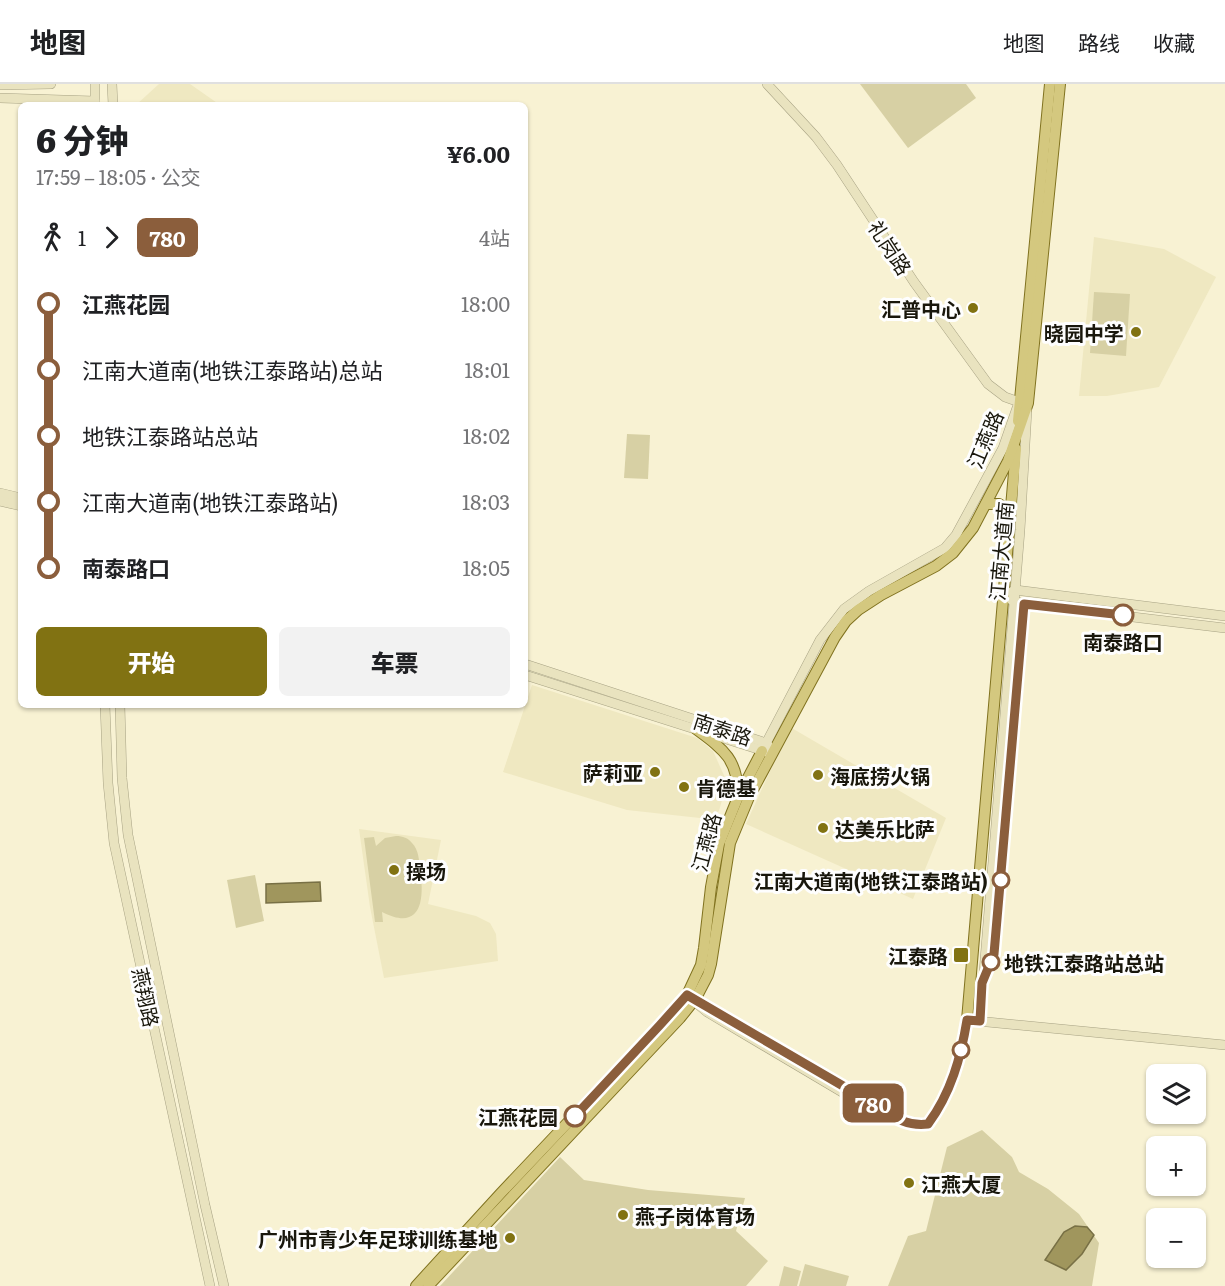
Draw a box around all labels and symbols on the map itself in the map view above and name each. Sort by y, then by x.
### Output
street label: 礼岗路 [862,214,920,280]
place label: 汇普中心 [881,293,961,323]
marker: 汇普中心 [966,301,980,315]
place label: 晓园中学 [1044,317,1124,347]
marker: 晓园中学 [1129,325,1143,339]
street label: 江燕路 [958,406,1010,472]
street label: 江南大道南 [981,500,1019,602]
marker: 南泰路口 [1112,604,1134,626]
place label: 南泰路口 [1083,626,1163,656]
street label: 南泰路 [690,704,756,752]
place label: 萨莉亚 [583,757,643,787]
place label: 海底捞火锅 [830,760,930,790]
marker: 萨莉亚 [648,765,662,779]
marker: 海底捞火锅 [811,768,825,782]
place label: 肯德基 [696,772,756,802]
marker: 肯德基 [677,780,691,794]
street label: 江燕路 [683,809,727,875]
place label: 达美乐比萨 [835,813,935,843]
marker: 达美乐比萨 [816,821,830,835]
place label: 操场 [406,855,446,885]
marker: 操场 [387,863,401,877]
place label: 江南大道南(地铁江泰路站) [754,865,988,895]
marker: 江南大道南(地铁江泰路站) [992,871,1010,889]
place label: 江泰路 [888,940,948,970]
marker: 江泰路 [952,946,970,964]
place label: 地铁江泰路站总站 [1004,947,1164,977]
marker: 地铁江泰路站总站 [982,953,1000,971]
street label: 燕翔路 [126,965,168,1029]
unlabelled marker [952,1041,970,1059]
line badge: 780 [838,1084,908,1122]
place label: 江燕花园 [478,1101,558,1131]
marker: 江燕花园 [564,1105,586,1127]
place label: 江燕大厦 [921,1168,1001,1198]
marker: 江燕大厦 [902,1176,916,1190]
place label: 燕子岗体育场 [635,1200,755,1230]
marker: 燕子岗体育场 [616,1208,630,1222]
place label: 广州市青少年足球训练基地 [258,1223,498,1253]
marker: 广州市青少年足球训练基地 [503,1231,517,1245]

